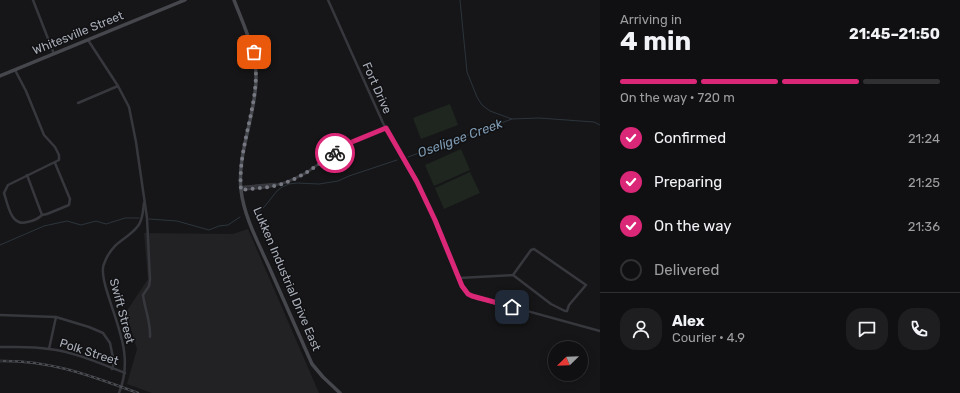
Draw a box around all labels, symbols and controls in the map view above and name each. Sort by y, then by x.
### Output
street label: Whitesville Street [30,8,126,58]
text: Arriving in [620,12,682,27]
text: 21:45–21:50 [849,25,940,43]
text: 4 min [620,26,691,57]
pin [237,35,271,69]
icon: bag [243,41,265,63]
street label: Fort Drive [359,60,395,116]
text: On the way · 720 m [620,90,735,105]
water label: Oseligee Creek [416,116,505,161]
icon: check [620,127,642,149]
text: Confirmed [654,129,726,147]
text: 21:24 [908,131,940,146]
courier [315,133,355,173]
icon: bike [324,142,346,164]
icon: check [620,171,642,193]
text: Preparing [654,173,722,191]
text: 21:25 [908,175,940,190]
street label: Lukken Industrial Drive East [250,205,324,353]
icon: check [620,215,642,237]
text: On the way [654,217,732,235]
text: 21:36 [908,219,940,234]
text: Delivered [654,261,719,279]
street label: Swift Street [107,277,138,345]
pin [495,290,529,324]
icon: home [501,296,523,318]
button: person [620,308,662,350]
button: chat [846,308,888,350]
button: phone [898,308,940,350]
text: Alex [672,312,705,330]
text: Courier · 4.9 [672,330,745,345]
street label: Polk Street [58,336,121,368]
north arrow [548,341,588,381]
map controls [548,341,588,381]

